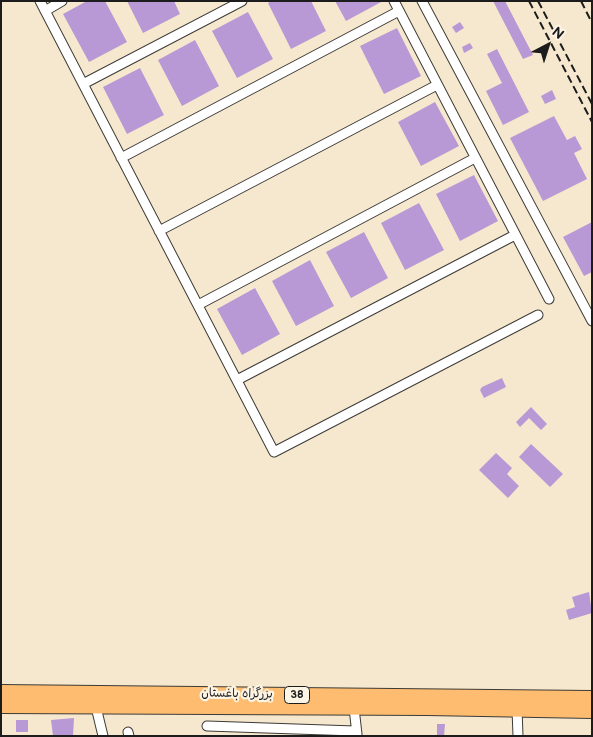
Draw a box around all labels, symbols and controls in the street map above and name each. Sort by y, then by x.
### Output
north arrow [523,20,573,70]
text: N [548,23,567,43]
street label: بزرگراه باغستان [201,686,273,702]
road number: 38 [284,686,310,704]

